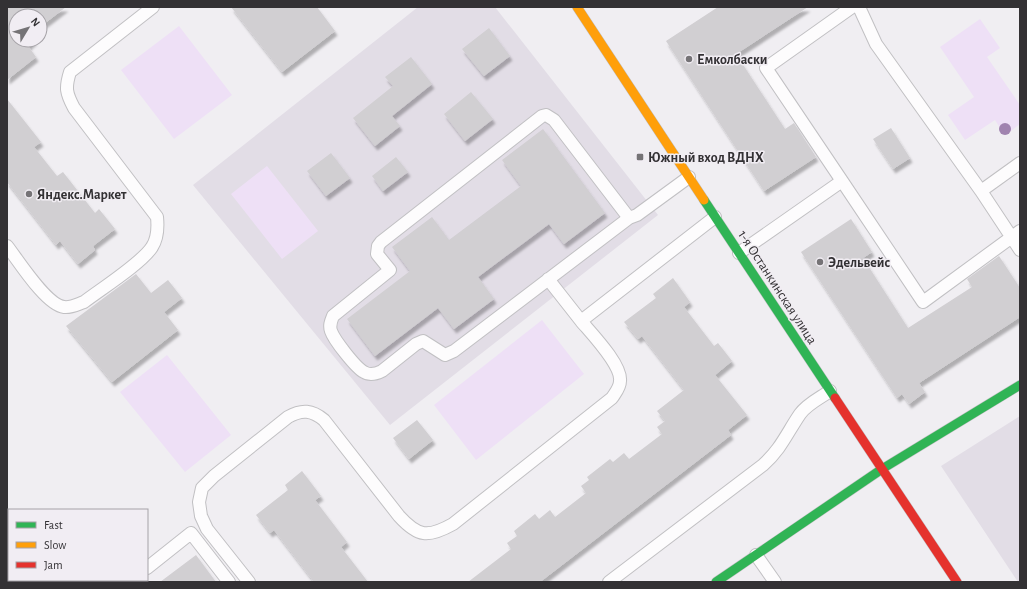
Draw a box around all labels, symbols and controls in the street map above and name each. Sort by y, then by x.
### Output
north arrow [8,8,48,48]
text: N [29,16,42,29]
place label: Емколбаски [697,53,768,67]
marker: Емколбаски [684,54,694,64]
place label: Южный вход ВДНХ [648,151,764,165]
marker: Южный вход ВДНХ [635,152,645,162]
place label: Яндекс.Маркет [37,188,127,202]
marker: Яндекс.Маркет [24,189,34,199]
street label: 1-я Останкинская улица [735,228,820,348]
place label: Эдельвейс [828,256,891,270]
marker: Эдельвейс [815,257,825,267]
legend [8,509,148,581]
text: Fast [44,519,63,531]
text: Slow [44,539,66,551]
text: Jam [44,559,63,571]

